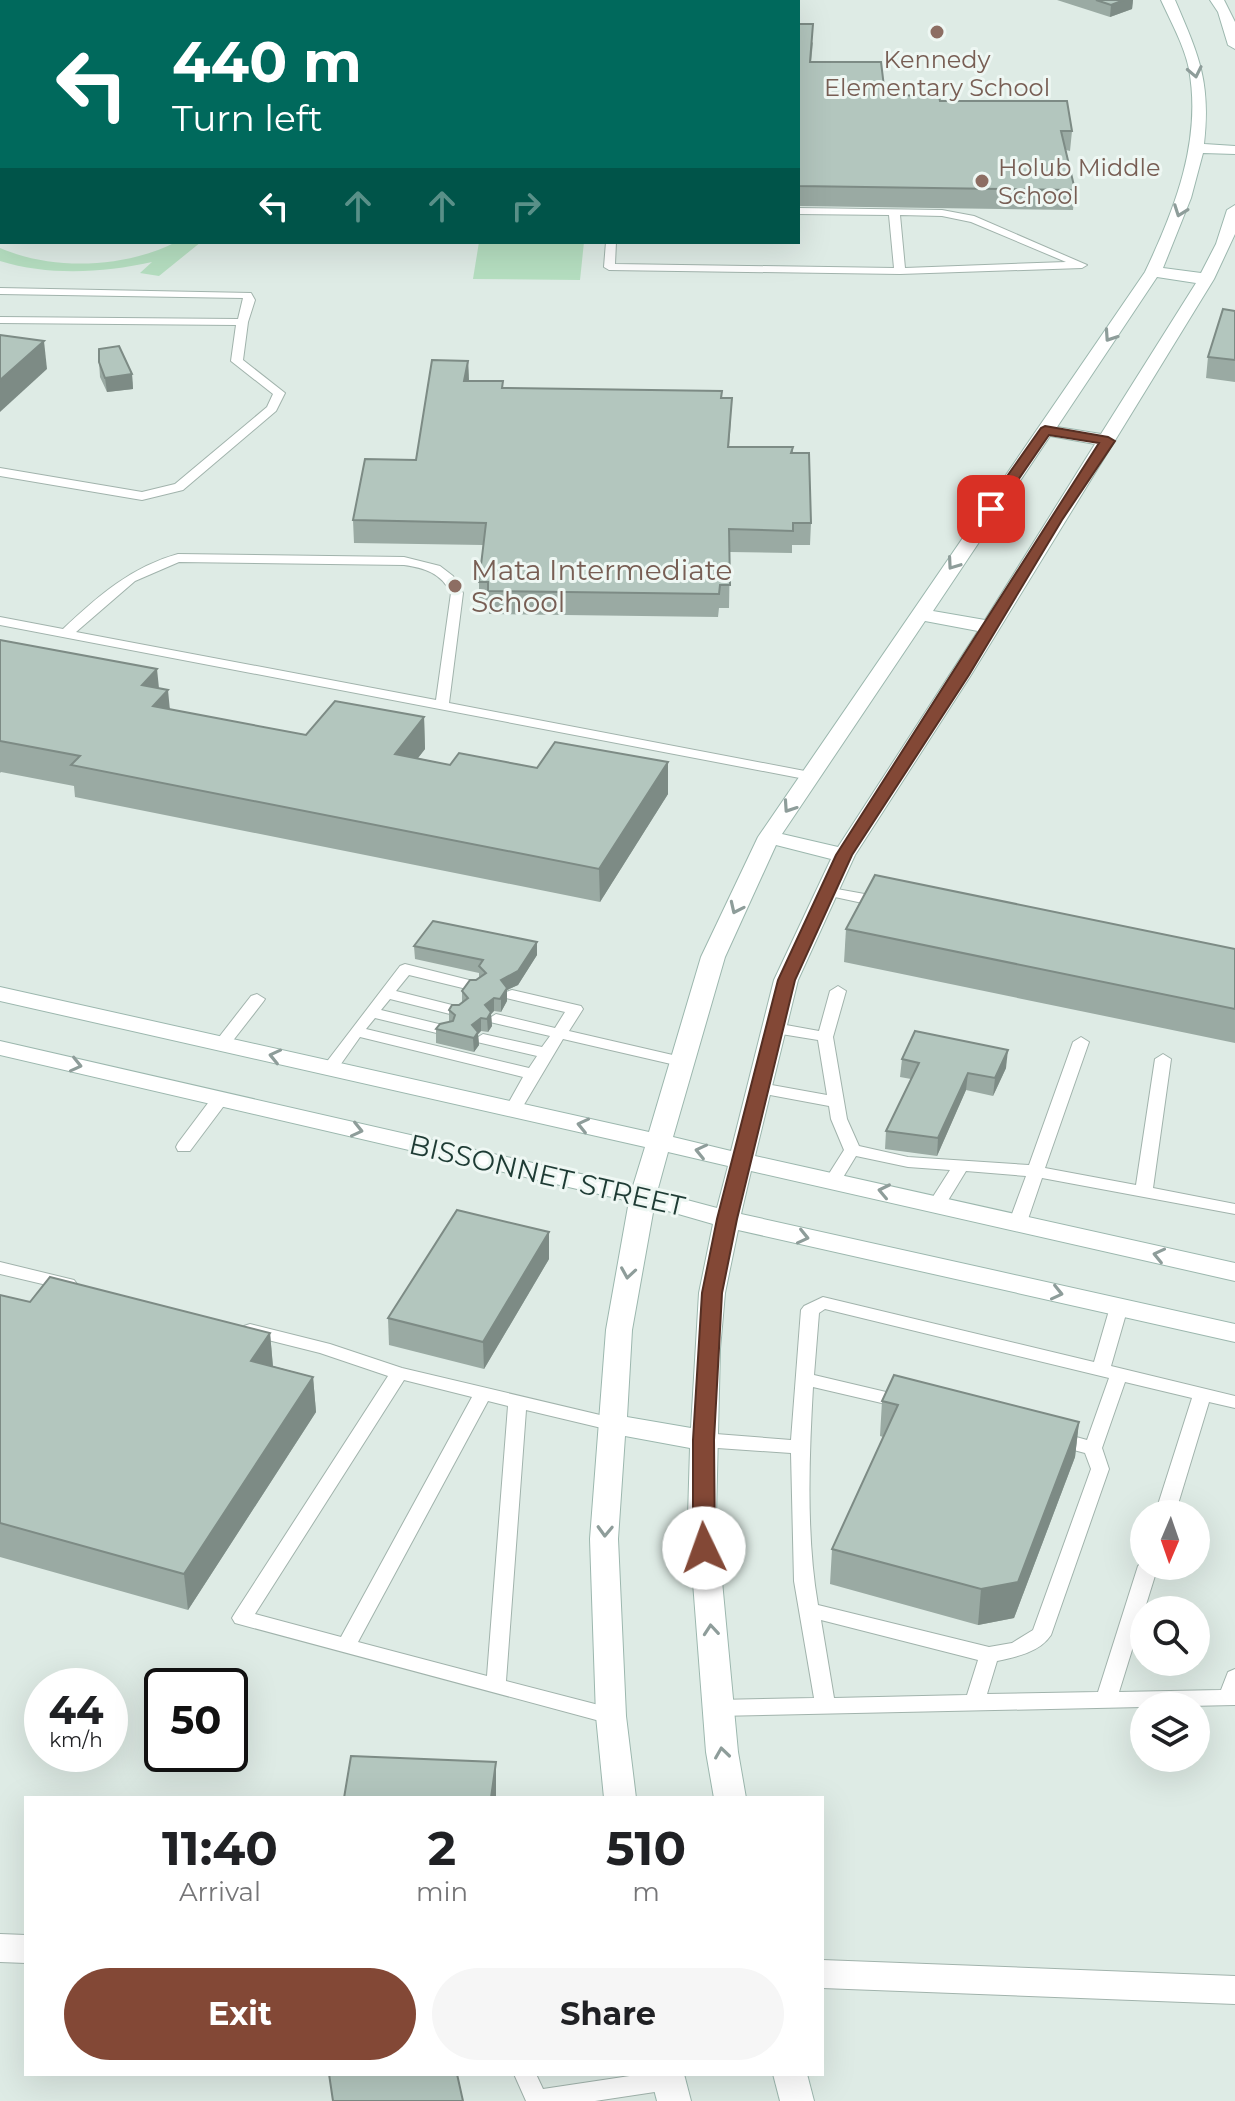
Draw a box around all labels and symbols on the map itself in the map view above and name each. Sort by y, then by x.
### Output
marker: Kennedy Elementary School [928,23,946,41]
place label: Kennedy Elementary School [824,45,1050,102]
one-way arrow [1186,64,1203,78]
place label: Holub Middle School [998,153,1161,210]
marker: Holub Middle School [973,172,991,190]
one-way arrow [1173,203,1189,217]
one-way arrow [1104,328,1119,342]
pin [957,475,1025,543]
place label: Mata Intermediate School [471,553,732,619]
one-way arrow [948,555,963,569]
marker: Mata Intermediate School [446,577,464,595]
one-way arrow [784,798,799,812]
one-way arrow [730,900,746,915]
one-way arrow [268,1048,282,1065]
one-way arrow [69,1056,82,1073]
one-way arrow [577,1117,590,1134]
one-way arrow [349,1121,363,1138]
street label: BISSONNET STREET [406,1127,688,1223]
one-way arrow [694,1143,708,1160]
one-way arrow [877,1183,891,1200]
one-way arrow [796,1227,810,1244]
one-way arrow [1153,1247,1166,1264]
one-way arrow [621,1266,638,1280]
one-way arrow [1050,1284,1063,1301]
north arrow [1130,1500,1210,1580]
position arrow [662,1506,746,1590]
one-way arrow [596,1525,613,1538]
one-way arrow [703,1623,720,1636]
speed limit sign: 50 [144,1668,248,1772]
one-way arrow [714,1746,731,1760]

